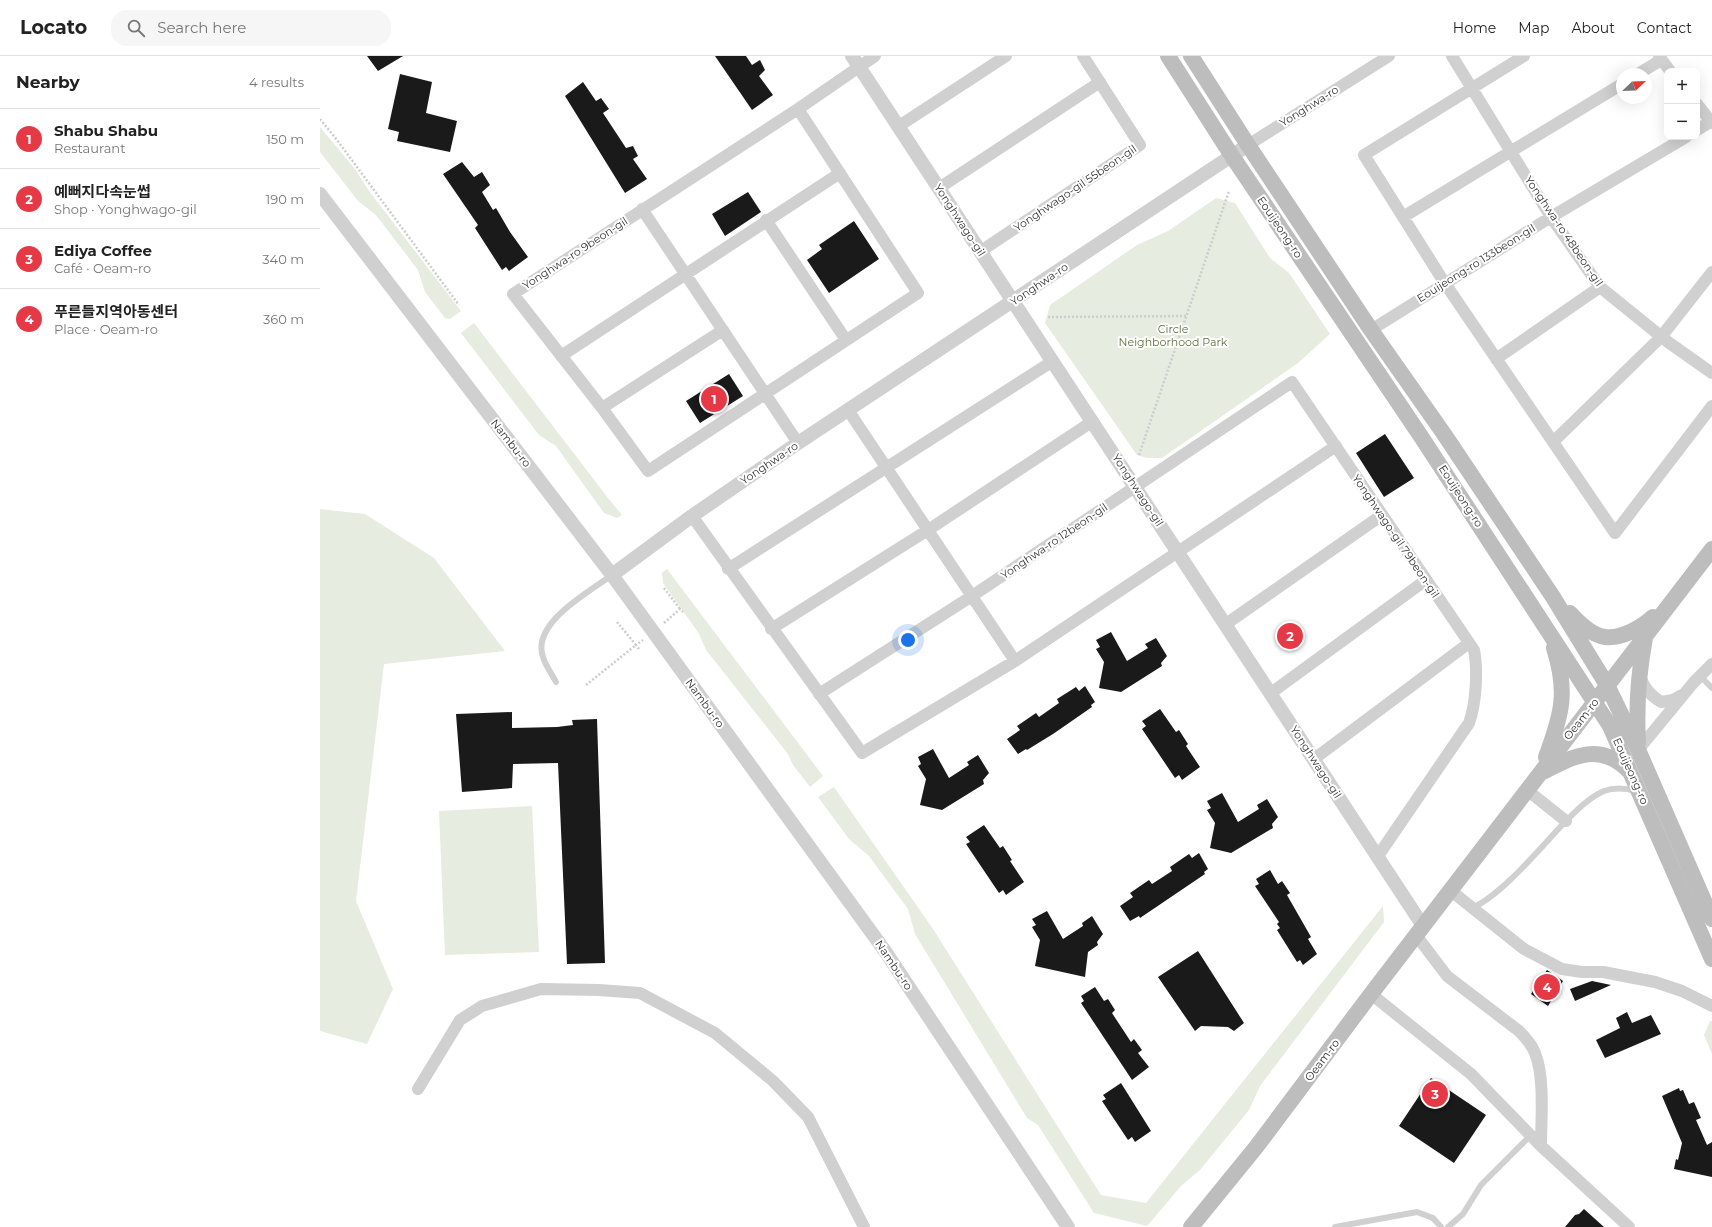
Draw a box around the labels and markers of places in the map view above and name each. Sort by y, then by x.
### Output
pin: 1 [701,384,727,414]
pin: 2 [1277,621,1303,651]
pin: 4 [1534,972,1560,1002]
pin: 3 [1422,1079,1448,1109]

